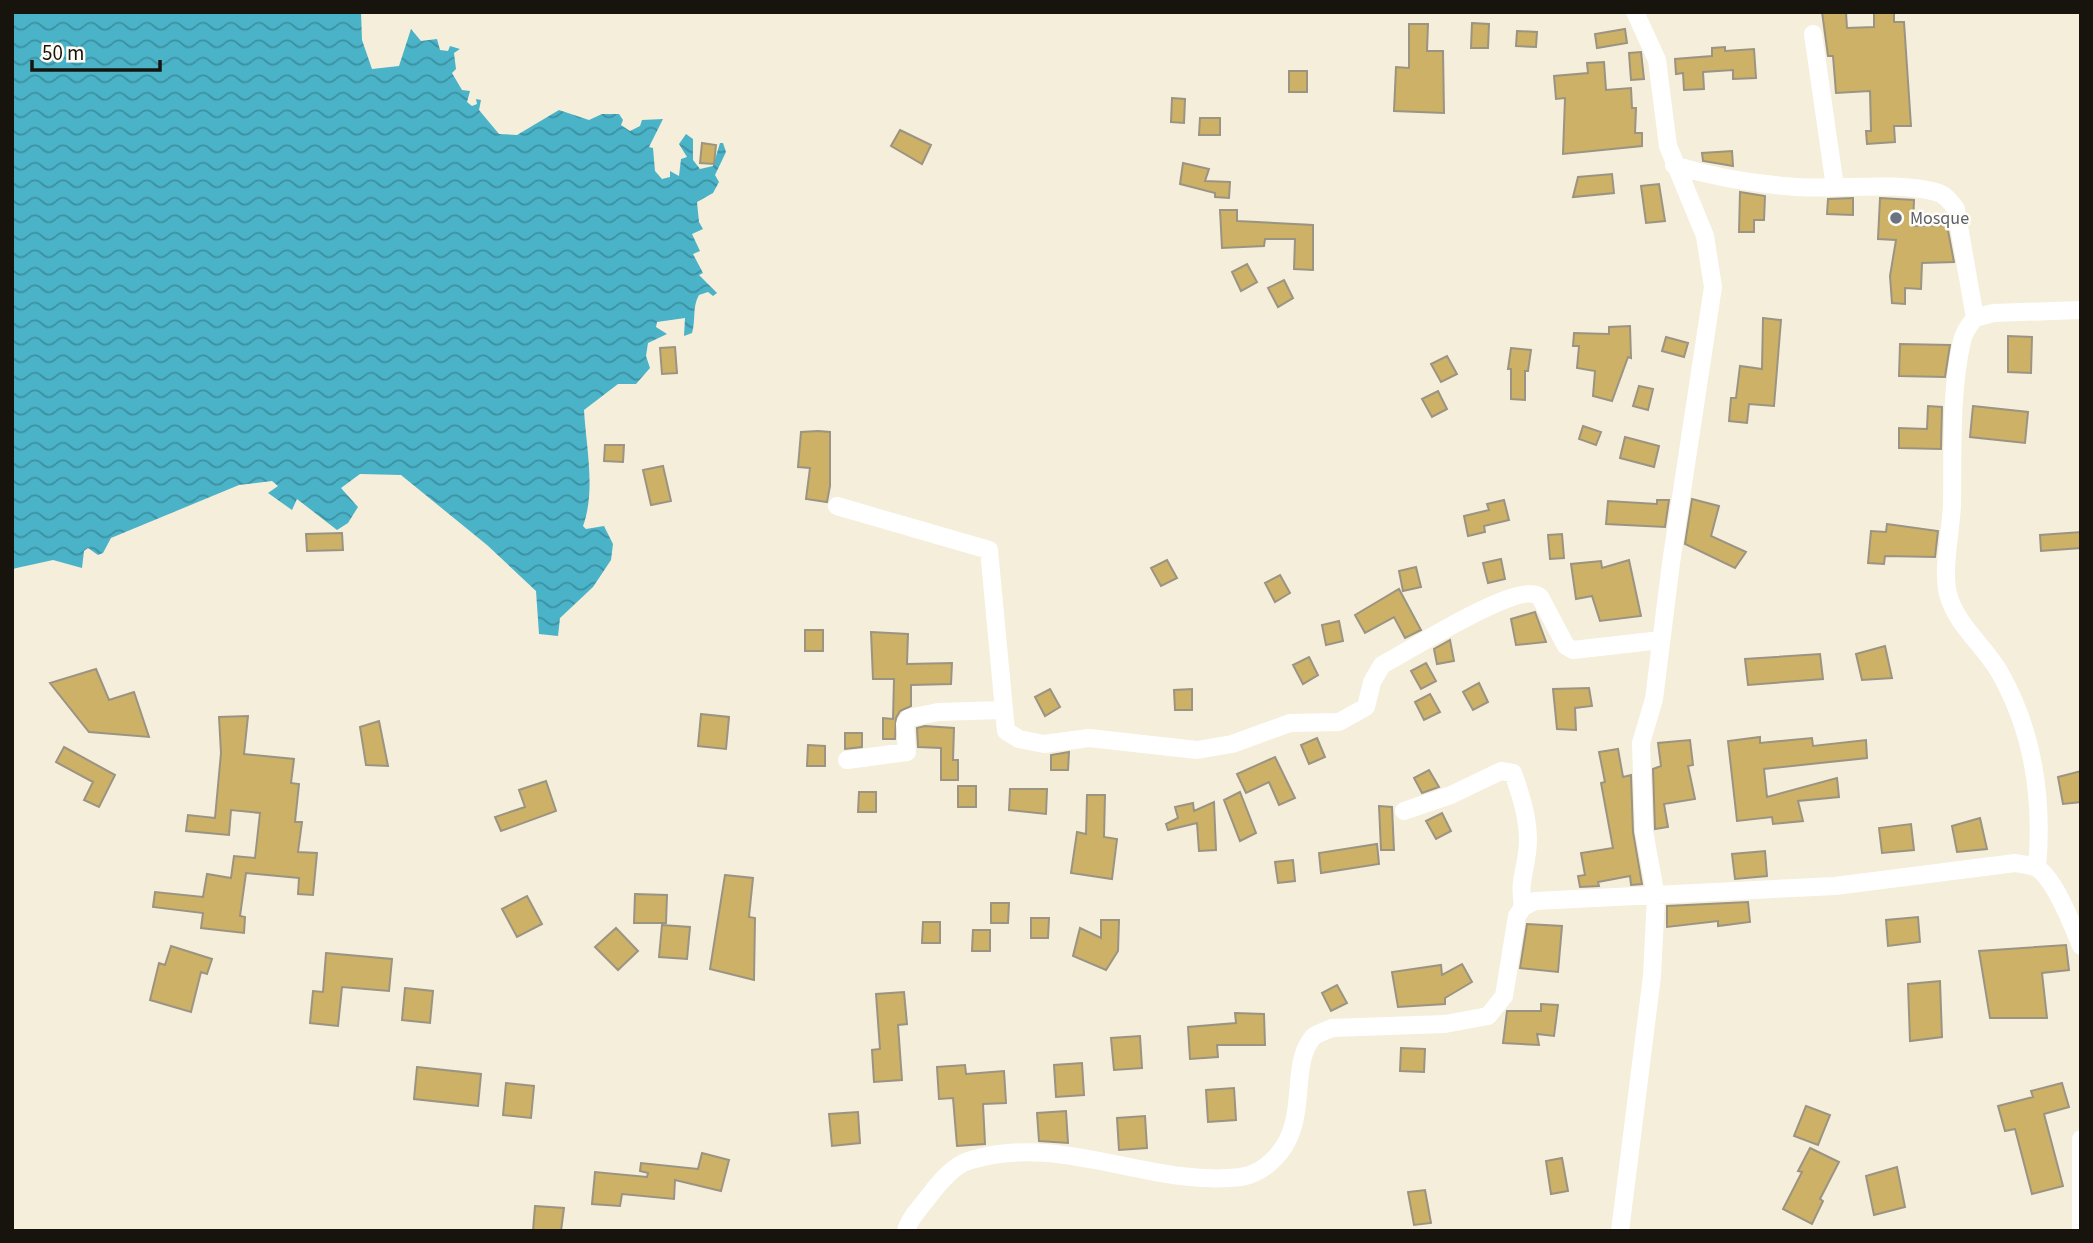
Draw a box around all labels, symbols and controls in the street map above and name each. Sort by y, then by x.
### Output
scale bar [32,28,159,72]
text: 50 m [42,38,84,68]
place label: Mosque [1910,206,1969,231]
marker: Mosque [1888,210,1904,226]

